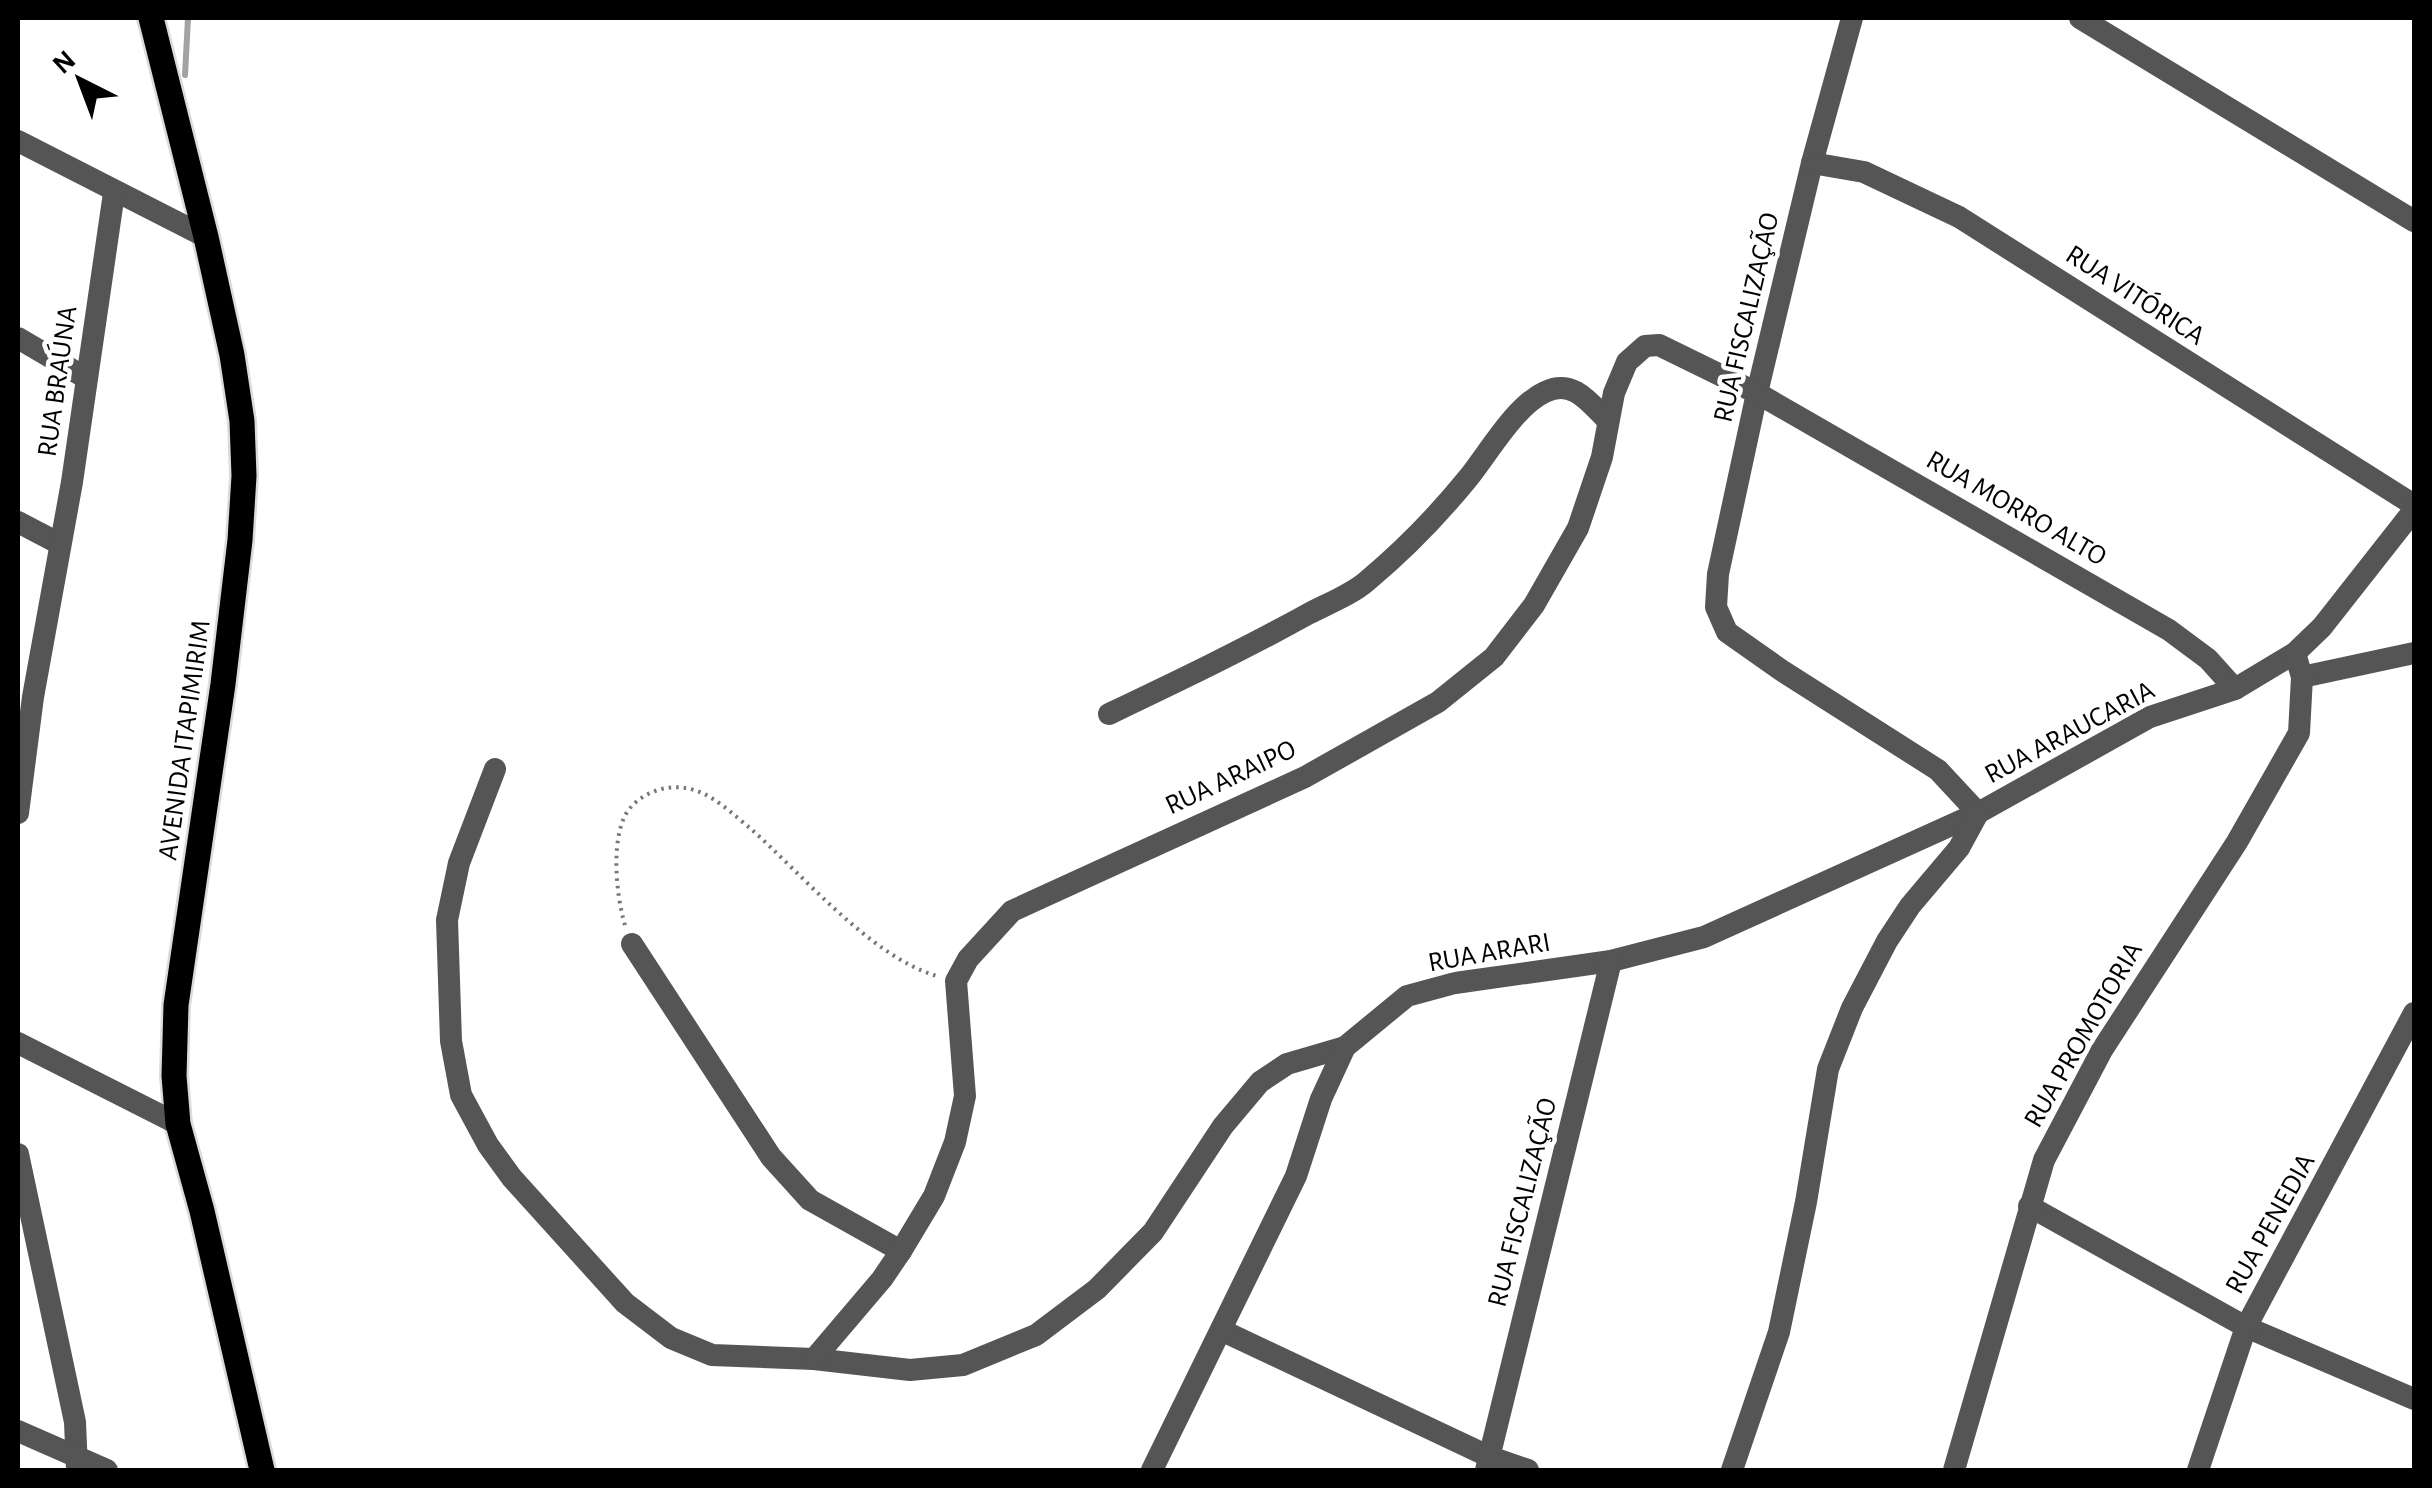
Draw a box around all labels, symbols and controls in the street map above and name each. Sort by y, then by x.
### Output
north arrow [30,30,130,130]
text: N [48,46,81,80]
street label: RUA FISCALIZAÇÃO [1707,209,1785,425]
street label: RUA VITÓRICA [2060,238,2211,351]
street label: RUA BRAÚNA [31,304,82,458]
street label: RUA MORRO ALTO [1921,446,2111,572]
street label: AVENIDA ITAPIMIRIM [154,618,216,862]
street label: RUA ARAUCARIA [1980,676,2159,789]
street label: RUA ARAIPO [1161,735,1300,820]
street label: RUA ARARI [1426,928,1553,978]
street label: RUA PROMOTORIA [2019,938,2148,1132]
street label: RUA FISCALIZAÇÃO [1481,1095,1562,1310]
street label: RUA PENEDIA [2221,1149,2321,1299]

